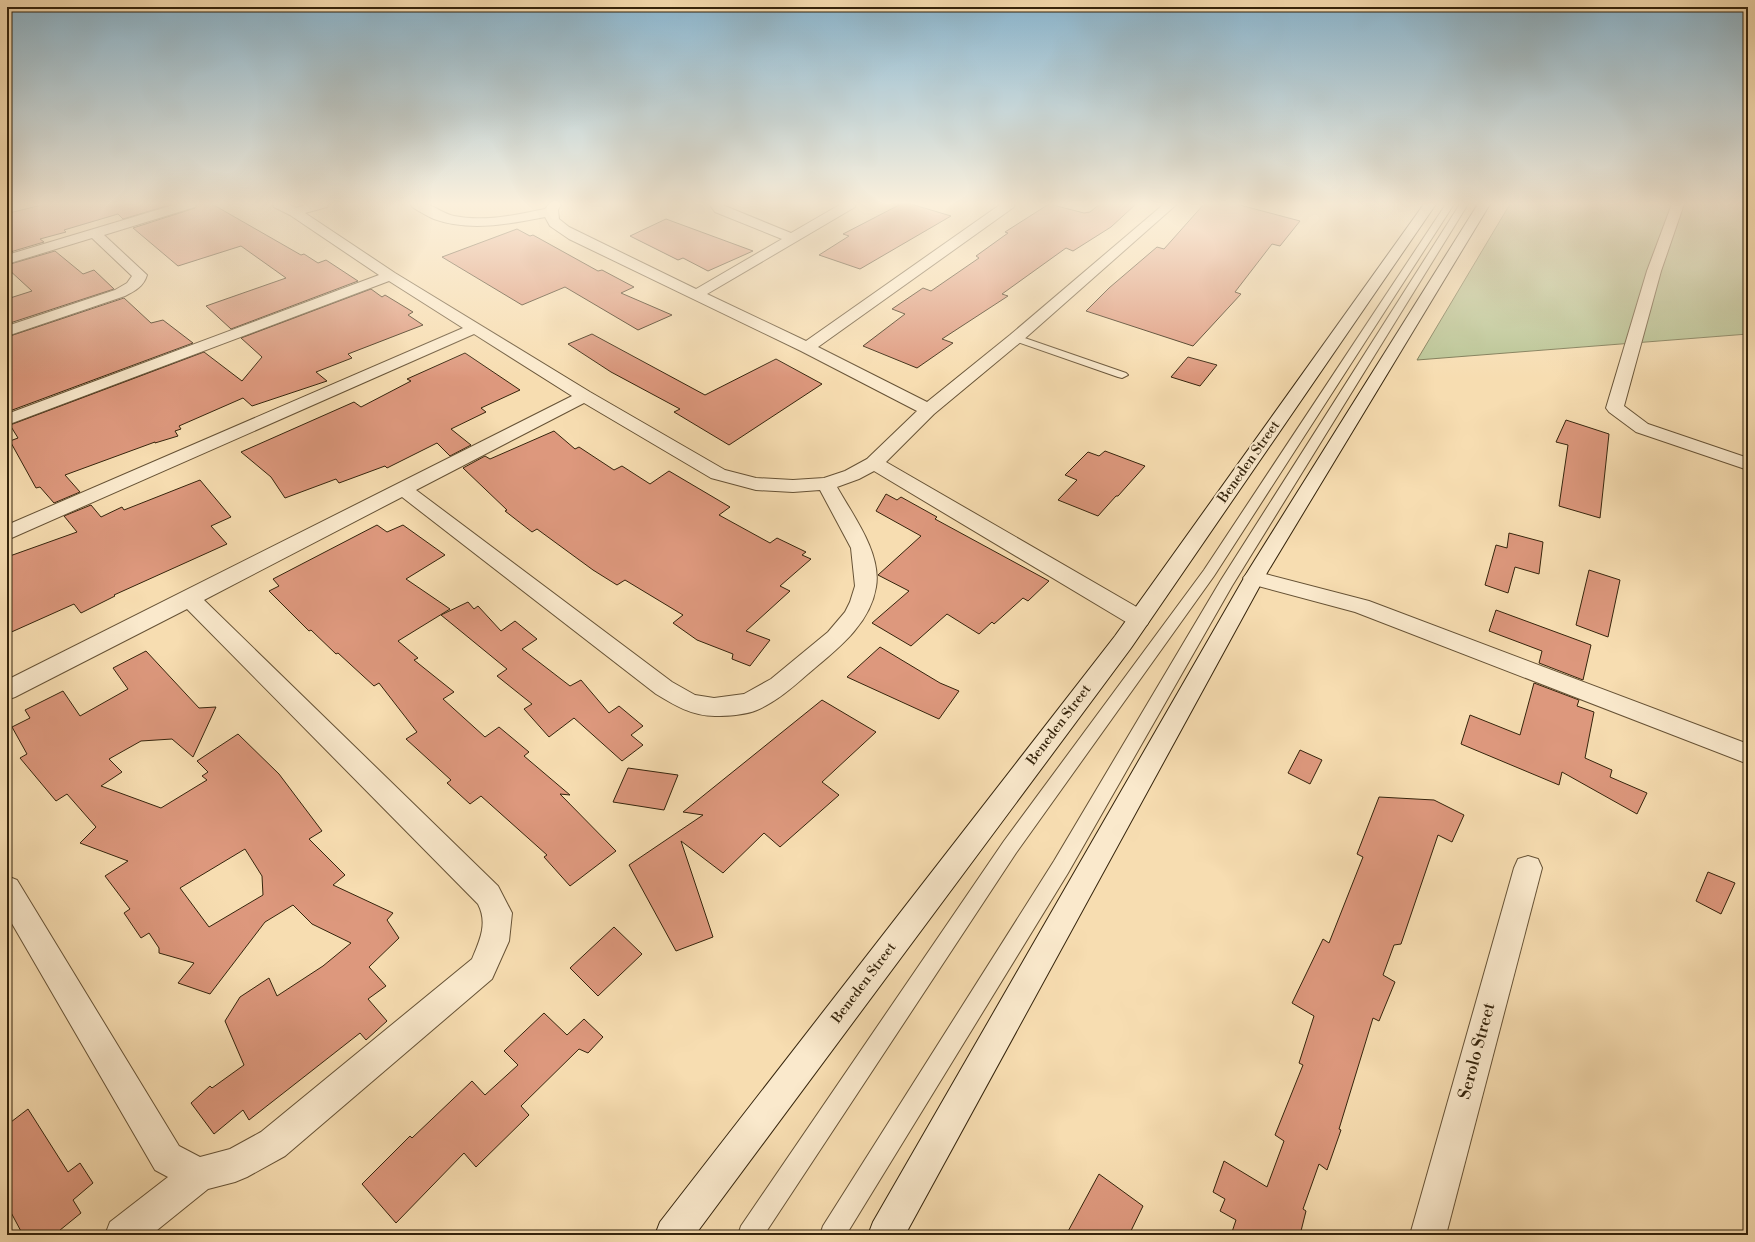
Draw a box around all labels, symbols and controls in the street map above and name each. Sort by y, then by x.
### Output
street label: Beneden Street [1213,417,1284,508]
street label: Beneden Street [1022,681,1095,770]
street label: Beneden Street [827,939,900,1028]
street label: Serolo Street [1454,1000,1500,1102]

